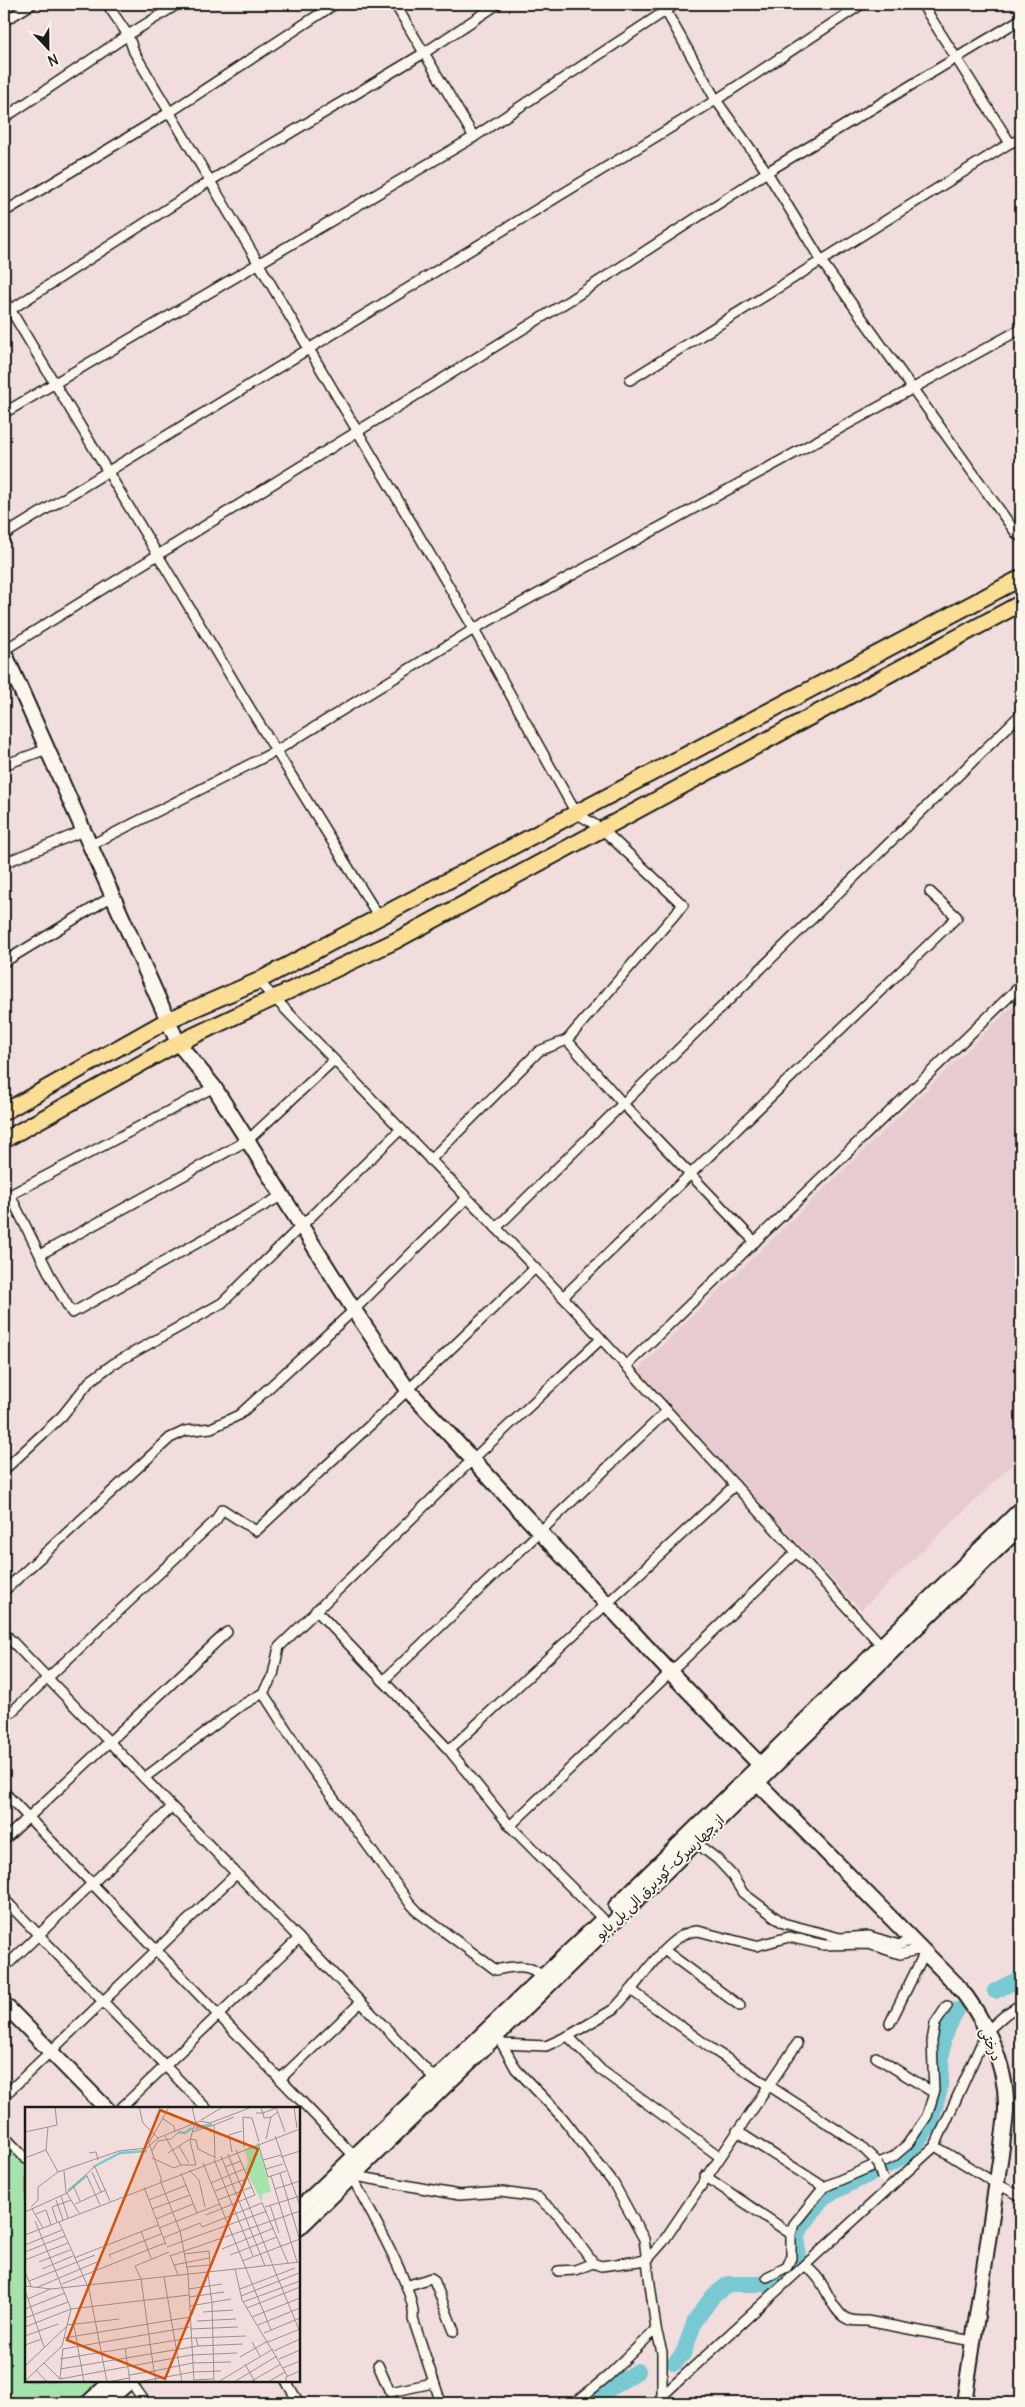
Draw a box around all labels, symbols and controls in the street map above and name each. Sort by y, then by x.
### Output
north arrow [22,22,72,72]
text: N [45,50,61,70]
street label: از جهارسرک-کودبرق الی پل بایو [591,1811,729,1945]
street label: درختی [976,2024,1006,2064]
inset map [25,2107,300,2382]

